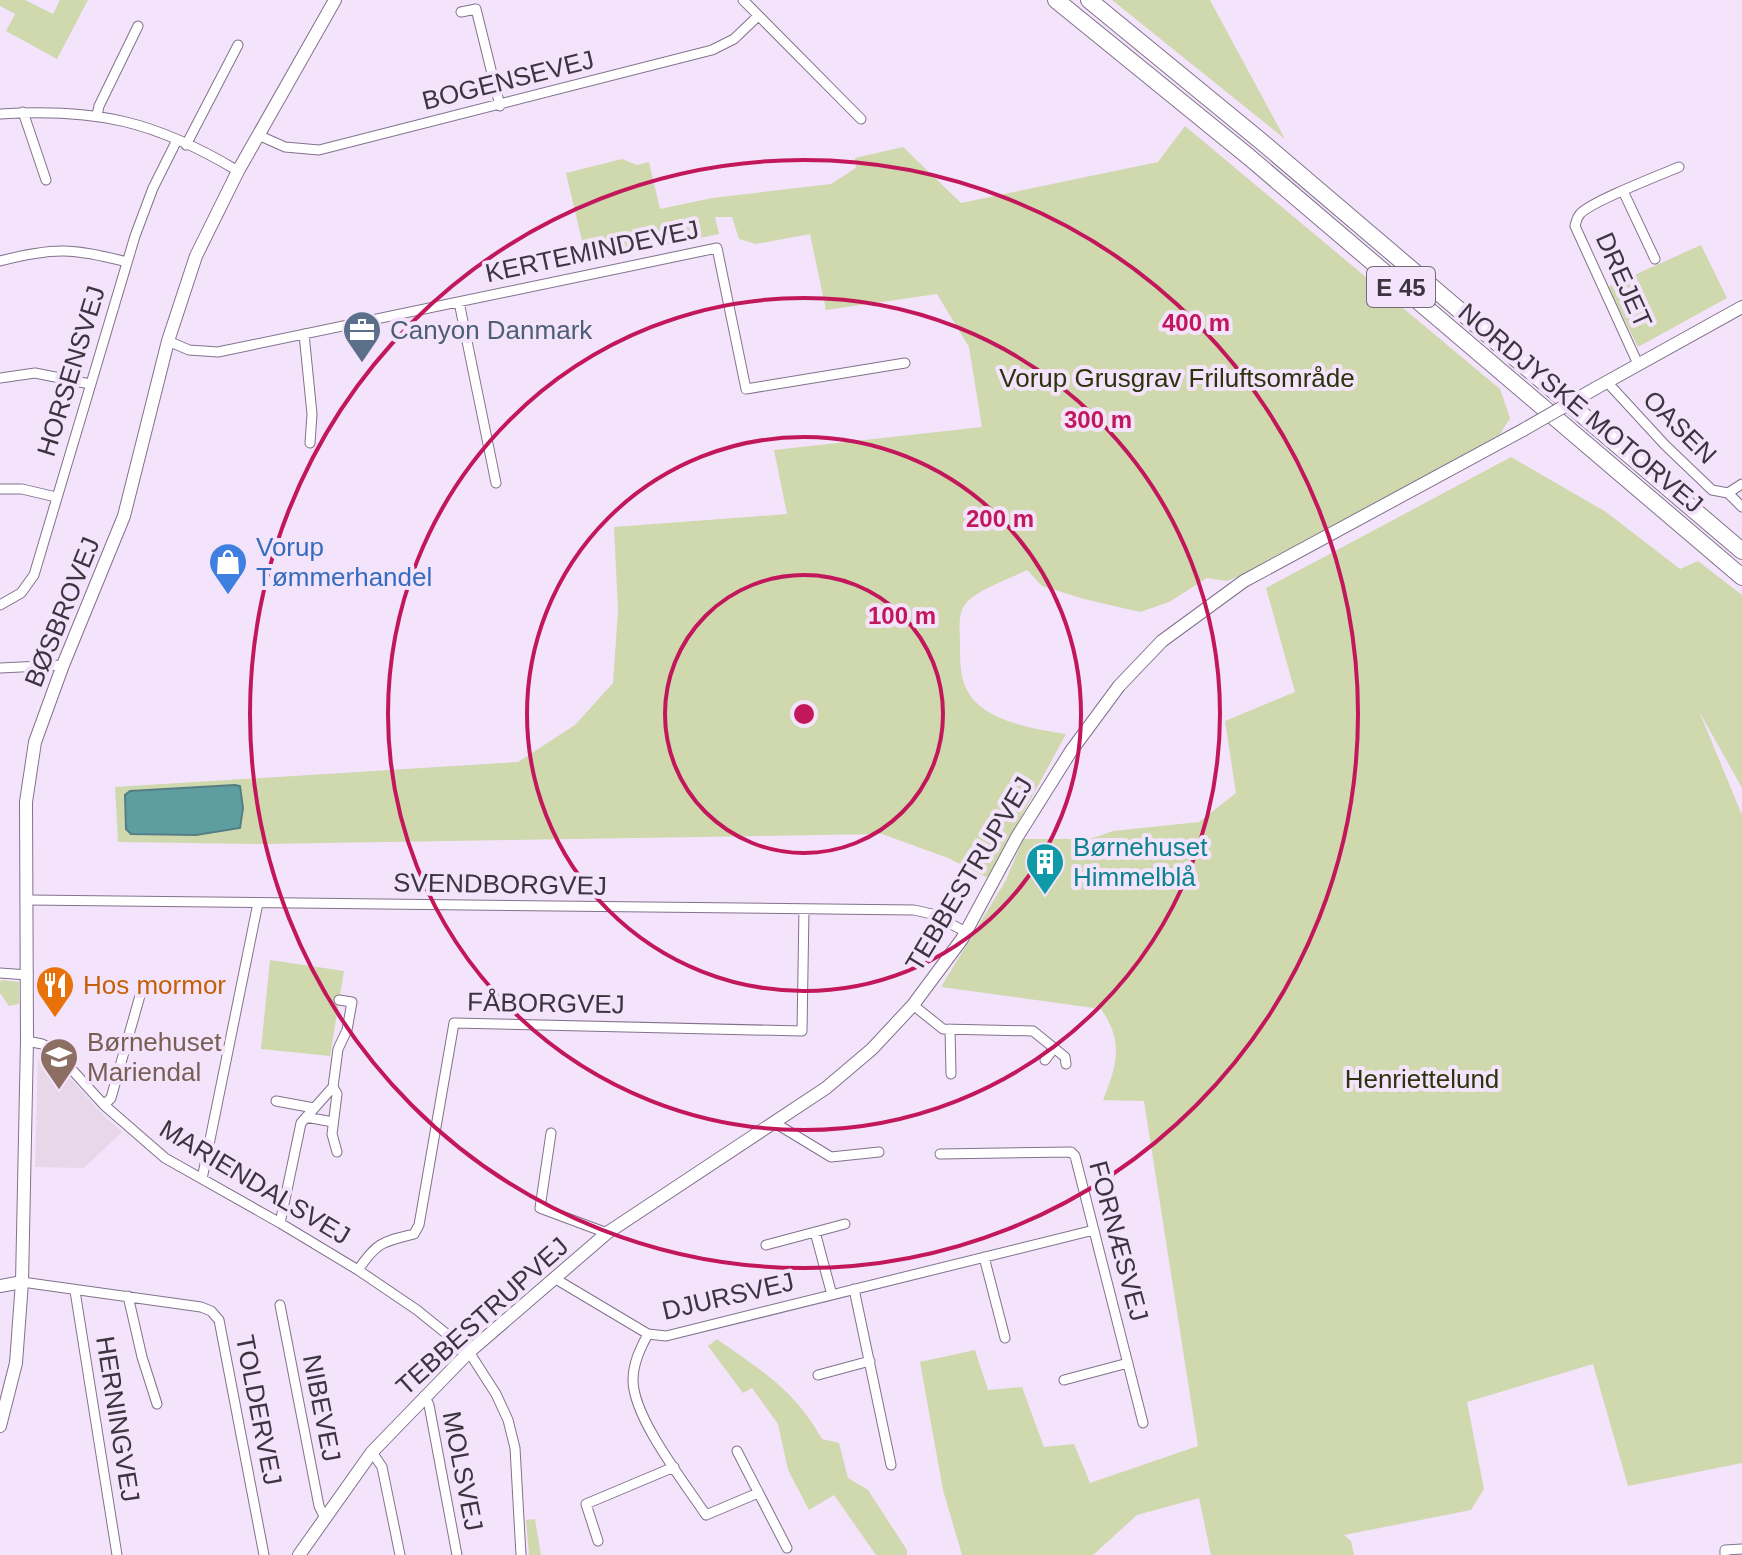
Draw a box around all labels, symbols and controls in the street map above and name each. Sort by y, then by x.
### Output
street label: BOGENSEVEJ [419,44,597,116]
street label: KERTEMINDEVEJ [482,214,702,288]
street label: DREJET [1590,228,1658,332]
road number: E 45 [1367,267,1435,307]
street label: HORSENSVEJ [31,282,111,460]
street label: NORDJYSKE MOTORVEJ [1453,297,1709,519]
office icon: Canyon Danmark [341,309,383,364]
text: 400 m [1162,309,1230,336]
place label: Canyon Danmark [390,315,593,345]
park label: Vorup Grusgrav Friluftsområde [999,363,1355,393]
street label: OASEN [1637,384,1723,470]
text: 300 m [1064,406,1132,433]
text: 200 m [966,505,1034,532]
place label: Vorup Tømmerhandel [256,532,432,592]
street label: BØSBROVEJ [18,533,106,691]
shop icon: Vorup Tømmerhandel [207,541,249,596]
text: 100 m [868,602,936,629]
centre of rings [790,700,818,728]
street label: TEBBESTRUPVEJ [899,772,1039,976]
place label: Børnehuset Himmelblå [1073,832,1208,892]
building icon: Børnehuset Himmelblå [1024,841,1066,896]
street label: SVENDBORGVEJ [393,867,607,901]
restaurant icon: Hos mormor [34,964,76,1019]
place label: Hos mormor [83,970,226,1000]
street label: FÅBORGVEJ [467,987,625,1019]
place label: Børnehuset Mariendal [87,1027,222,1087]
school or university icon: Børnehuset Mariendal [38,1036,80,1091]
park label: Henriettelund [1345,1064,1499,1094]
street label: MARIENDALSVEJ [154,1113,356,1251]
street label: FORNÆSVEJ [1083,1158,1155,1324]
street label: TEBBESTRUPVEJ [390,1231,574,1401]
street label: DJURSVEJ [659,1266,797,1326]
street label: TOLDERVEJ [230,1332,288,1488]
street label: HERNINGVEJ [90,1334,146,1504]
street label: NIBEVEJ [297,1352,347,1464]
street label: MOLSVEJ [437,1409,489,1533]

